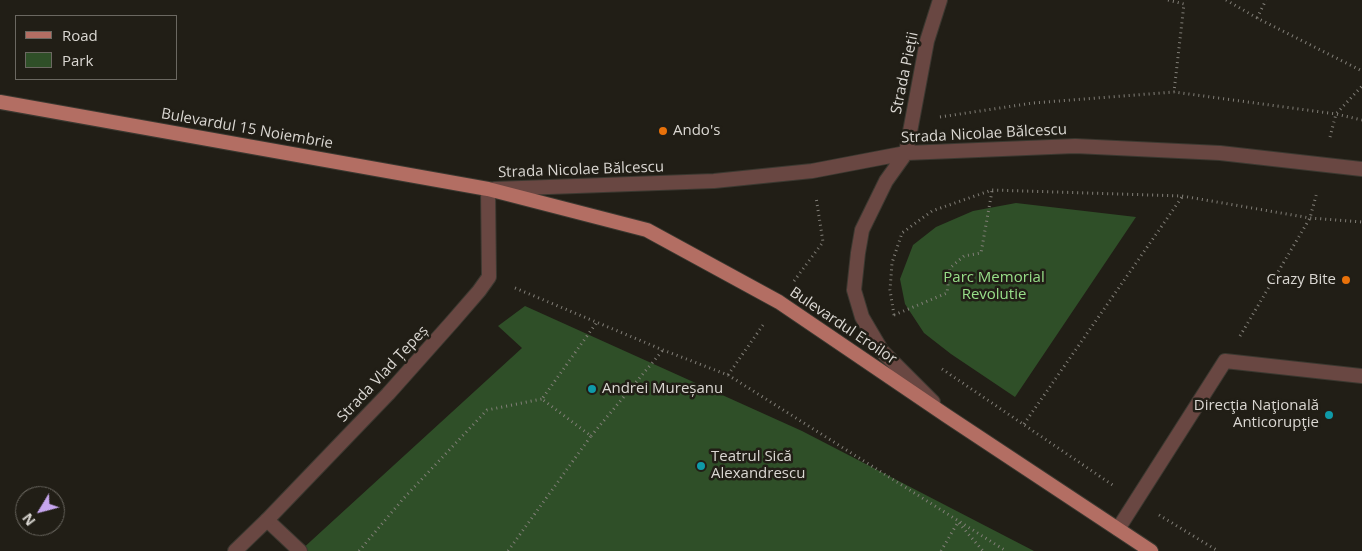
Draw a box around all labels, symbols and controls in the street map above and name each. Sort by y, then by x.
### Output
legend [15,15,178,80]
text: Road [62,25,98,45]
street label: Strada Pieții [888,30,922,116]
text: Park [62,50,93,70]
street label: Bulevardul 15 Noiembrie [160,105,334,153]
street label: Strada Nicolae Bălcescu [901,121,1067,147]
place label: Ando's [673,122,720,140]
marker: Ando's [657,125,669,137]
street label: Strada Nicolae Bălcescu [498,158,664,182]
park label: Parc Memorial Revolutie [943,269,1045,304]
place label: Crazy Bite [1266,271,1336,289]
marker: Crazy Bite [1340,274,1352,286]
street label: Bulevardul Eroilor [786,283,900,369]
street label: Strada Vlad Țepeș [334,322,432,426]
place label: Andrei Mureșanu [602,380,723,398]
marker: Andrei Mureșanu [586,383,598,395]
place label: Direcţia Naţională Anticorupţie [1194,397,1319,432]
marker: Direcţia Naţională Anticorupţie [1323,409,1335,421]
place label: Teatrul Sică Alexandrescu [711,448,805,483]
marker: Teatrul Sică Alexandrescu [695,460,707,472]
north arrow [15,486,65,536]
text: N [17,509,39,530]

